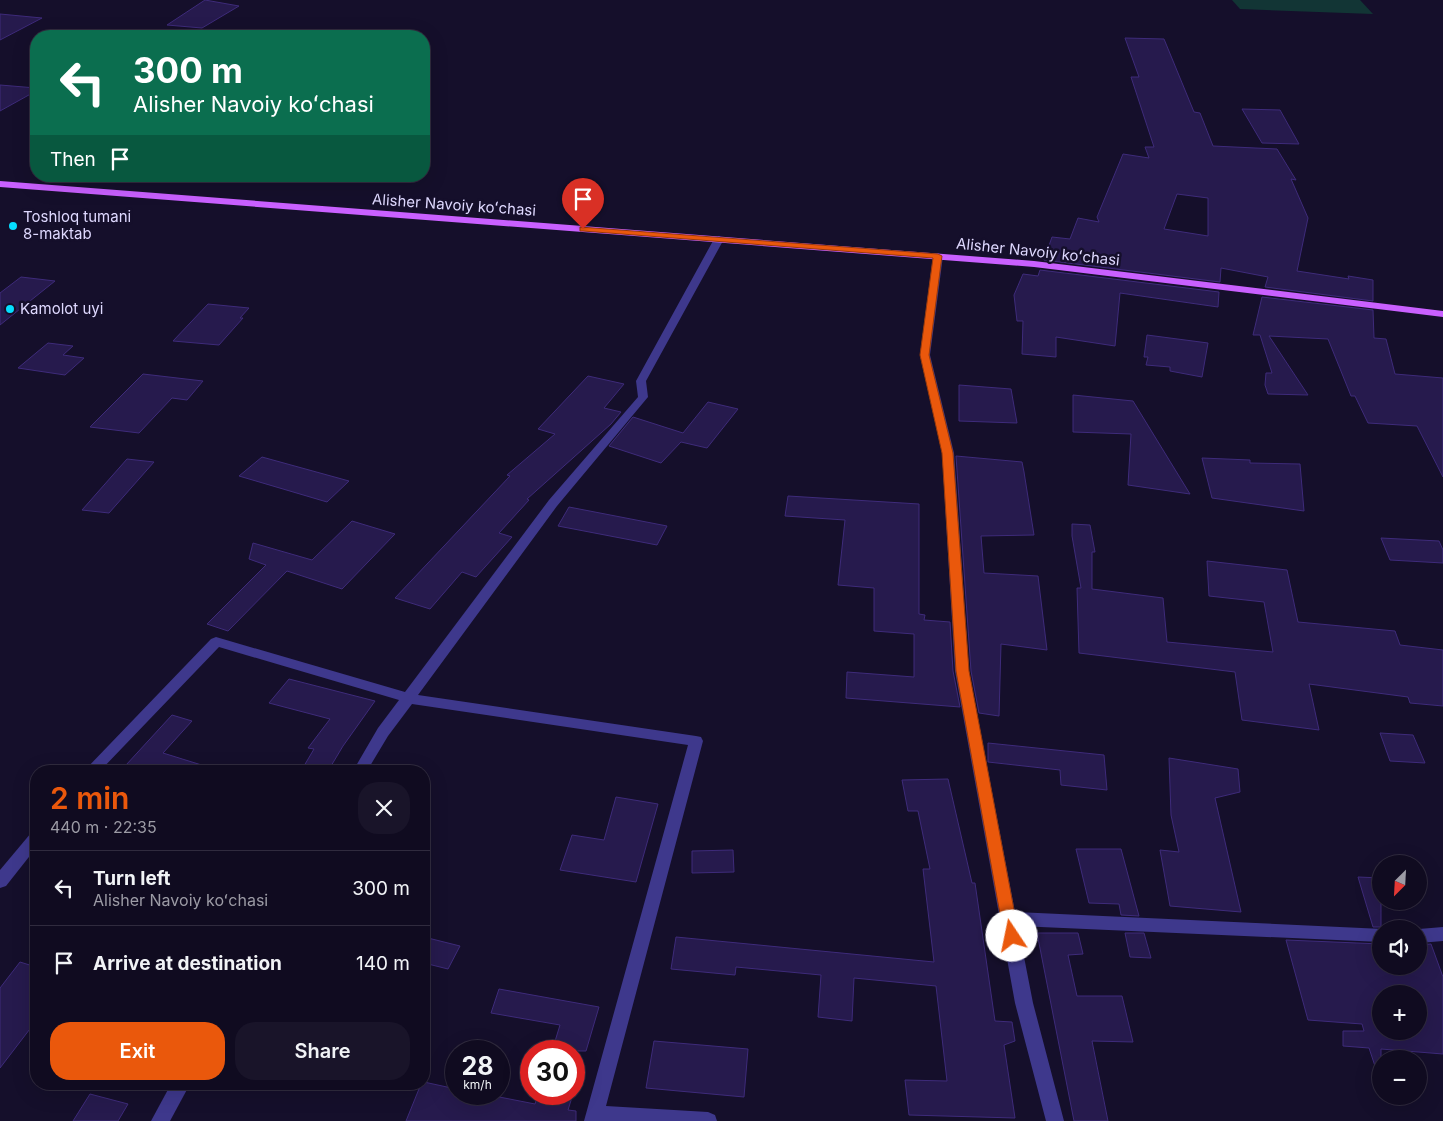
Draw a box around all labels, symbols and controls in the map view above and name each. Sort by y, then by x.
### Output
text: 300 m [133,49,243,91]
icon: left [50,50,115,115]
text: Alisher Navoiy koʻchasi [133,91,374,117]
icon: arrive [106,145,134,173]
text: Then [50,148,96,171]
pin [562,178,604,229]
icon: arrive [569,185,597,213]
street label: Alisher Navoiy koʻchasi [371,189,537,220]
place label: Toshloq tumani 8-maktab [23,207,131,243]
marker: Toshloq tumani 8-maktab [7,220,19,232]
street label: Alisher Navoiy koʻchasi [955,233,1121,270]
place label: Kamolot uyi [20,299,103,318]
marker: Kamolot uyi [4,303,16,315]
text: 2 min [50,780,129,816]
button: close [358,782,410,834]
text: 440 m · 22:35 [50,817,157,837]
north arrow [1372,855,1428,910]
map controls [1372,855,1427,1105]
text: Turn left [93,867,171,890]
icon: left [50,874,78,902]
text: 300 m [352,877,410,900]
text: Alisher Navoiy koʻchasi [93,890,268,910]
position arrow [985,909,1037,961]
button: sound [1372,920,1427,975]
icon: arrive [50,949,78,977]
text: Arrive at destination [93,952,282,975]
text: 140 m [356,952,410,975]
button: + [1372,985,1427,1040]
button: Exit [50,1022,225,1080]
button: Share [235,1022,410,1080]
speed limit sign: 30 [520,1040,585,1105]
button: − [1372,1050,1427,1105]
text: 28 [461,1051,494,1081]
text: km/h [463,1077,492,1092]

